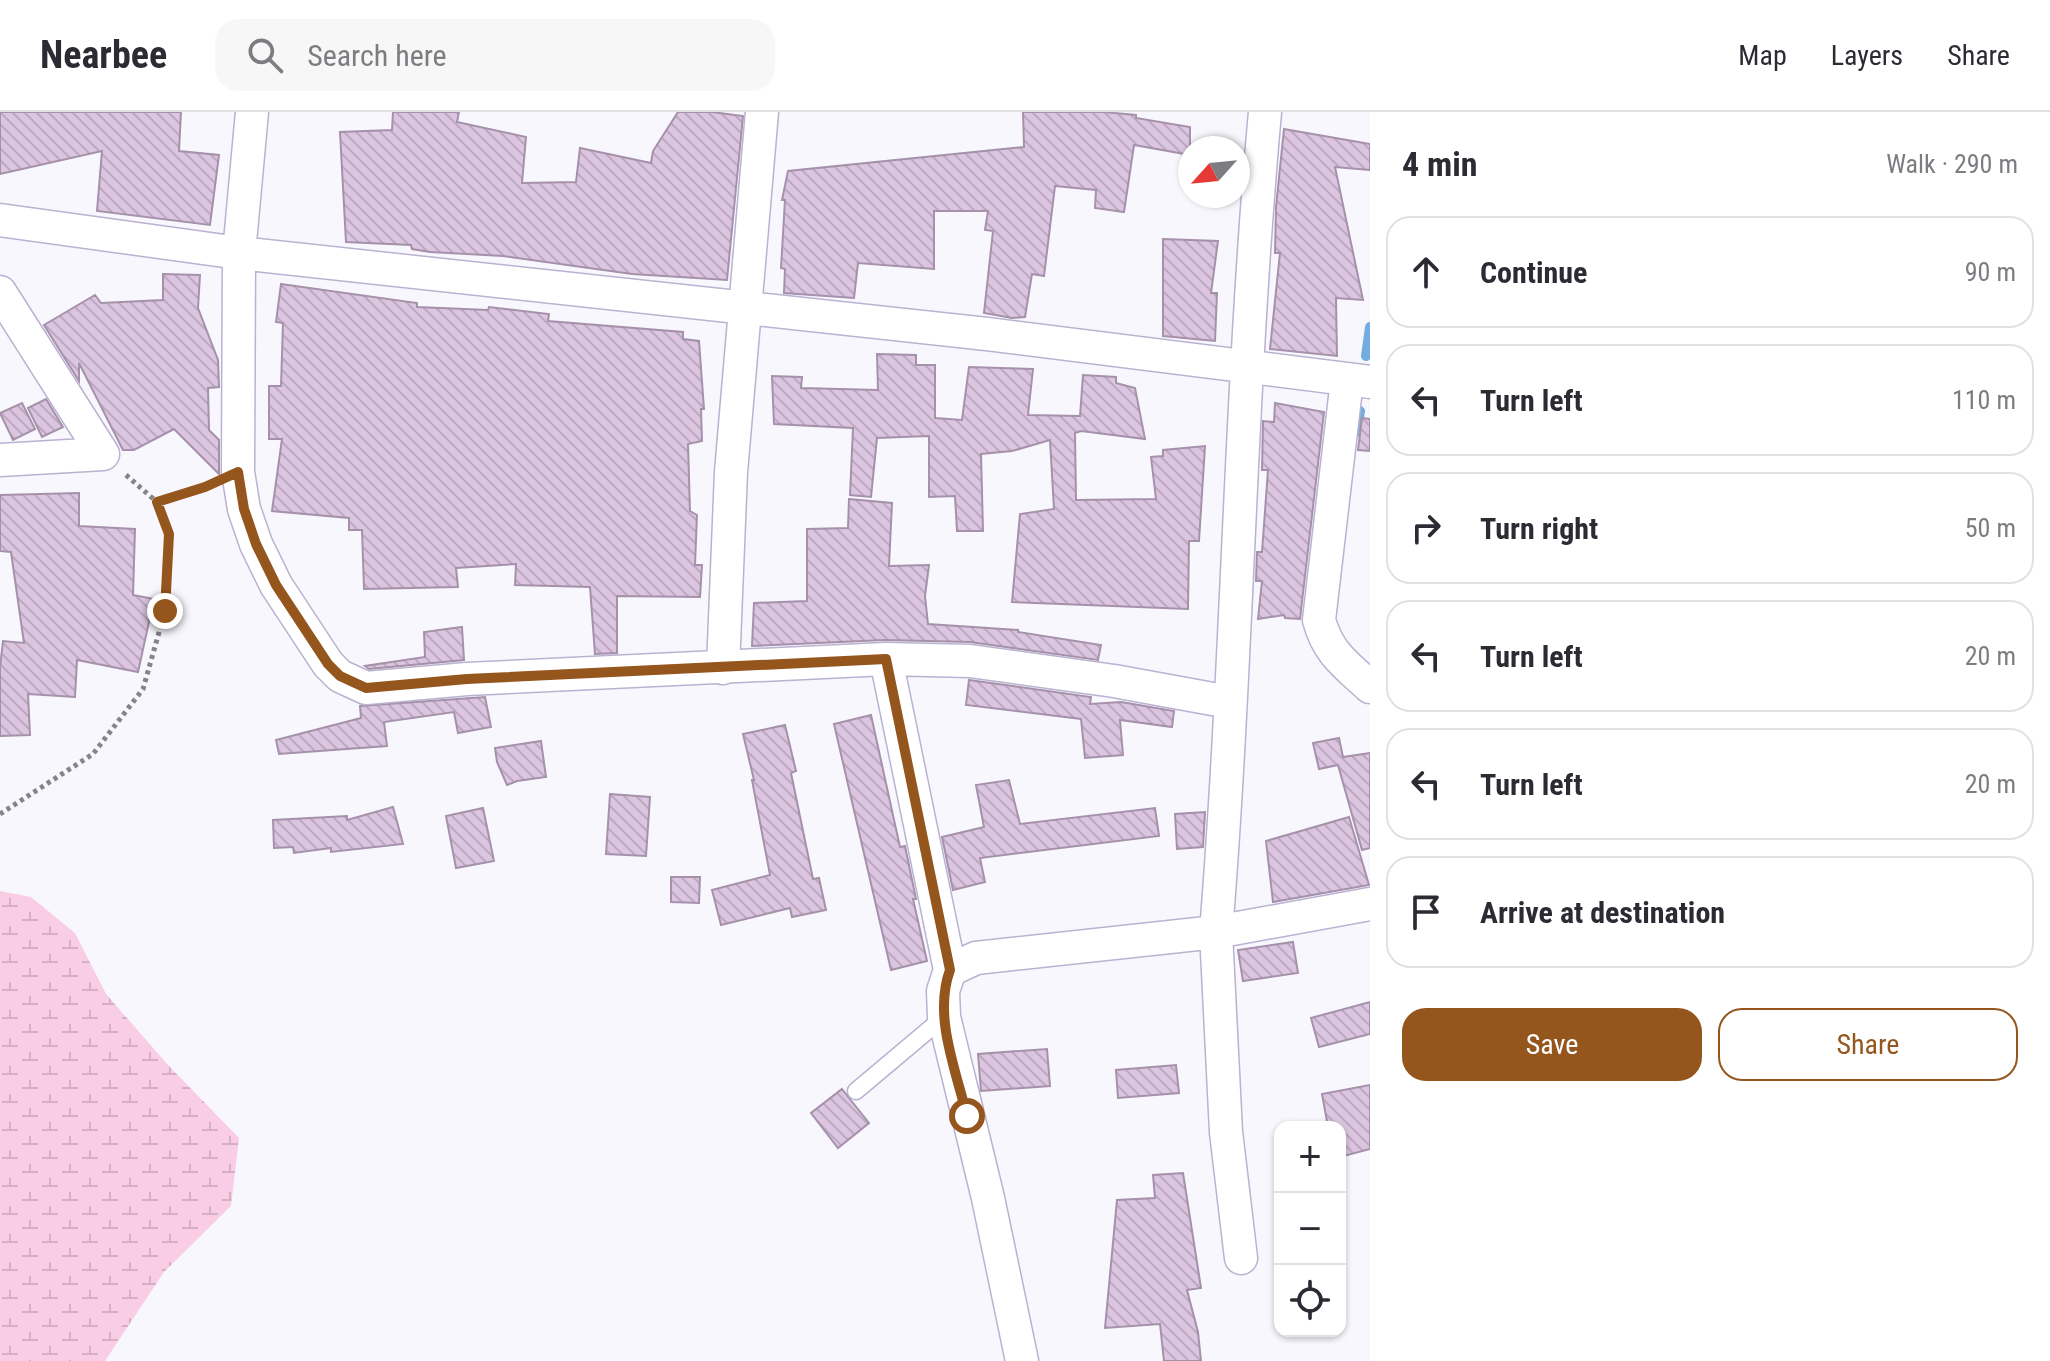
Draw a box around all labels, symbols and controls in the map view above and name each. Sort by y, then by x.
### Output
search box [215,19,775,91]
text: Nearbee [40,33,167,77]
icon: search [243,33,287,77]
text: Search here [307,38,447,73]
text: Map [1738,39,1787,72]
text: Layers [1831,39,1903,72]
text: Share [1947,39,2010,72]
north arrow [1178,136,1250,208]
text: 4 min [1402,144,1478,184]
text: Walk · 290 m [1886,149,2018,179]
icon: ahead [1404,250,1448,294]
text: Continue [1480,255,1587,290]
text: 90 m [1965,257,2016,287]
icon: left [1404,378,1448,422]
text: Turn left [1480,383,1583,418]
text: 110 m [1952,385,2016,415]
icon: right [1404,506,1448,550]
text: Turn right [1480,511,1598,546]
text: 50 m [1965,513,2016,543]
route end [147,593,183,629]
icon: left [1404,634,1448,678]
text: Turn left [1480,639,1583,674]
text: 20 m [1965,641,2016,671]
icon: left [1404,762,1448,806]
text: Turn left [1480,767,1583,802]
text: 20 m [1965,769,2016,799]
icon: arrive [1404,890,1448,934]
text: Arrive at destination [1480,895,1725,930]
button: Save [1402,1008,1702,1081]
button: Share [1718,1008,2018,1081]
route start [949,1098,985,1134]
map controls [1274,1121,1346,1337]
button: + [1274,1121,1346,1193]
button: − [1274,1193,1346,1265]
button: locate [1274,1265,1346,1337]

